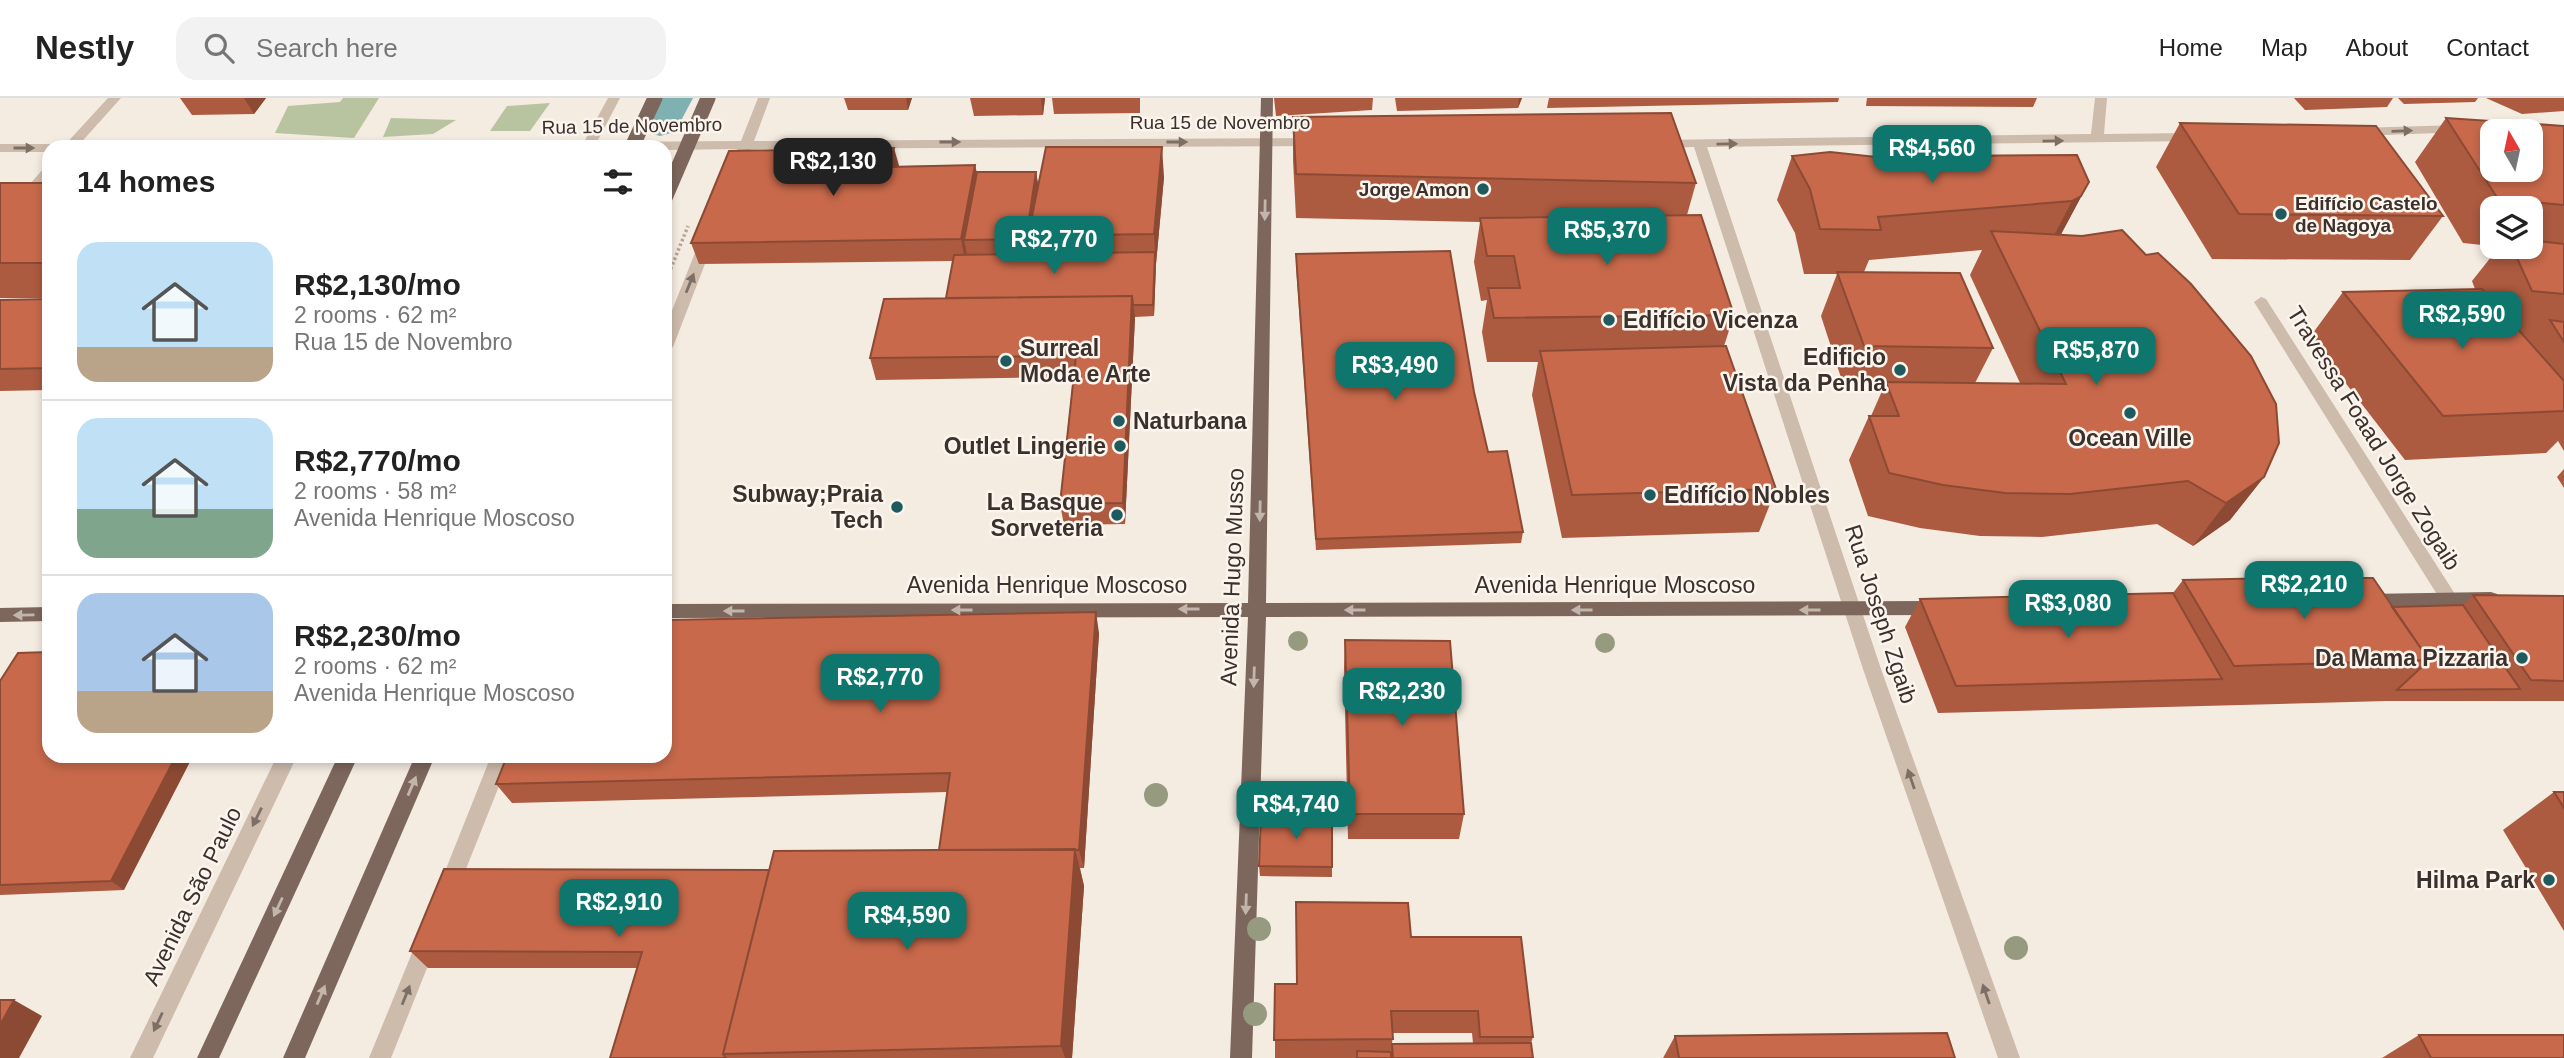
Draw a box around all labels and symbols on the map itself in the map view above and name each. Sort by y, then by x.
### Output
street label: Rua 15 de Novembro [1130,112,1310,133]
street label: Rua 15 de Novembro [542,114,722,138]
north arrow [2480,119,2543,182]
one-way arrow [2392,125,2414,137]
pin: R$4,560 [1867,126,1997,185]
one-way arrow [2042,135,2064,147]
one-way arrow [939,136,961,148]
one-way arrow [1166,136,1188,148]
one-way arrow [1716,138,1738,150]
pin: R$2,130 [768,139,898,198]
one-way arrow [14,142,36,154]
place label: Jorge Amon [1359,179,1469,200]
marker: Jorge Amon [1475,181,1491,197]
place label: Edifício Castelo de Nagoya [2295,193,2438,236]
one-way arrow [1260,199,1271,221]
marker: Edifício Castelo de Nagoya [2273,206,2289,222]
pin: R$5,370 [1542,208,1672,267]
pin: R$2,770 [989,216,1119,276]
one-way arrow [685,273,696,294]
pin: R$2,590 [2397,292,2527,351]
street label: Travessa Foaad Jorge Zogaib [2282,301,2466,575]
place label: Edifício Vicenza [1623,307,1798,333]
marker: Edifício Vicenza [1601,312,1617,328]
pin: R$5,870 [2031,328,2161,387]
place label: Surreal Moda e Arte [1020,335,1151,387]
pin: R$3,490 [1330,342,1460,402]
place label: Edificio Vista da Penha [1723,344,1886,396]
marker: Surreal Moda e Arte [998,353,1014,369]
marker: Edificio Vista da Penha [1892,362,1908,378]
marker: Ocean Ville [2122,405,2138,421]
place label: Naturbana [1133,408,1247,434]
marker: Naturbana [1111,413,1127,429]
place label: Ocean Ville [2068,425,2192,451]
place label: Outlet Lingerie [944,433,1106,459]
marker: Outlet Lingerie [1112,438,1128,454]
street label: Avenida Hugo Musso [1215,468,1249,686]
place label: Subway;Praia Tech [732,481,883,533]
place label: Edifício Nobles [1664,482,1830,508]
marker: Edifício Nobles [1642,487,1658,503]
place label: La Basque Sorveteria [987,489,1103,541]
marker: Subway;Praia Tech [889,499,905,515]
one-way arrow [1254,501,1265,523]
marker: La Basque Sorveteria [1109,507,1125,523]
street label: Rua Joseph Zgaib [1840,521,1922,707]
pin: R$2,210 [2239,561,2369,621]
street label: Avenida Henrique Moscoso [907,572,1187,598]
street label: Avenida Henrique Moscoso [1475,572,1755,598]
pin: R$3,080 [2003,580,2133,640]
one-way arrow [1178,603,1200,615]
one-way arrow [950,604,972,616]
one-way arrow [1344,604,1366,616]
one-way arrow [1571,604,1593,616]
one-way arrow [1799,604,1821,616]
one-way arrow [723,605,745,617]
one-way arrow [13,609,35,620]
place label: Da Mama Pizzaria [2315,645,2508,671]
marker: Da Mama Pizzaria [2514,650,2530,666]
pin: R$2,770 [815,654,945,714]
one-way arrow [1248,666,1259,688]
pin: R$2,230 [1337,668,1467,728]
one-way arrow [1905,768,1916,789]
one-way arrow [406,776,417,797]
pin: R$4,740 [1231,782,1361,841]
street label: Avenida São Paulo [138,803,246,989]
one-way arrow [252,807,263,827]
place label: Hilma Park [2416,867,2535,893]
marker: Hilma Park [2541,872,2557,888]
pin: R$2,910 [554,880,684,939]
pin: R$4,590 [842,892,972,952]
one-way arrow [1240,893,1252,915]
one-way arrow [272,897,284,917]
one-way arrow [1980,983,1991,1004]
one-way arrow [400,984,411,1005]
one-way arrow [316,985,327,1006]
one-way arrow [152,1012,164,1032]

